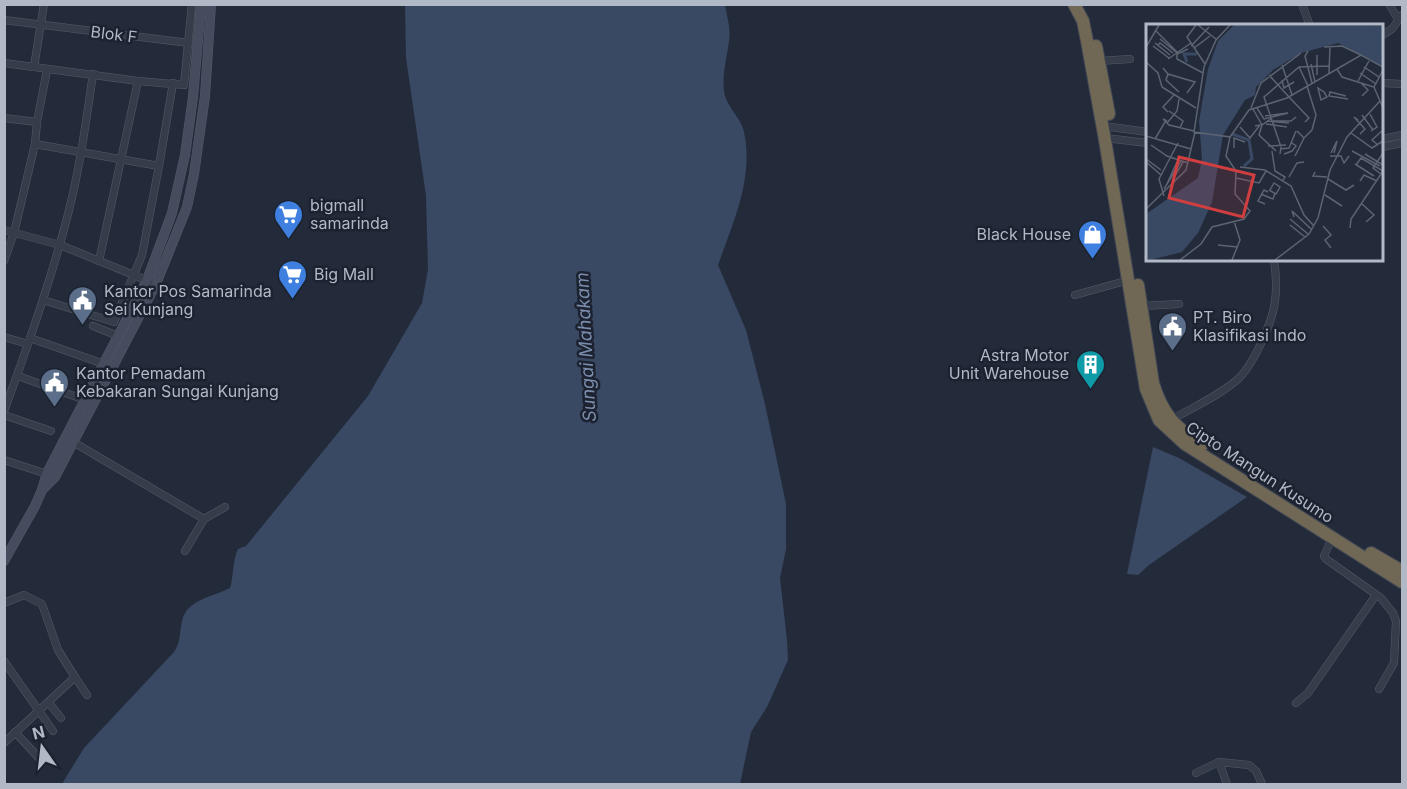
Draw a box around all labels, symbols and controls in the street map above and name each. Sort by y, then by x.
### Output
street label: Blok F [90,21,138,47]
inset map [1146,24,1383,261]
place label: bigmall samarinda [310,195,389,233]
supermarket icon: bigmall samarinda [273,198,305,240]
shop icon: Black House [1076,218,1108,260]
place label: Black House [977,224,1071,244]
supermarket icon: Big Mall [277,258,309,300]
place label: Big Mall [314,264,374,284]
water label: Sungai Mahakam [571,272,600,422]
place label: Kantor Pos Samarinda Sei Kunjang [104,281,272,319]
public building icon: Kantor Pos Samarinda Sei Kunjang [67,284,99,326]
place label: PT. Biro Klasifikasi Indo [1193,307,1306,345]
public building icon: PT. Biro Klasifikasi Indo [1156,310,1188,352]
place label: Astra Motor Unit Warehouse [949,345,1069,383]
building icon: Astra Motor Unit Warehouse [1074,348,1106,390]
place label: Kantor Pemadam Kebakaran Sungai Kunjang [76,363,279,401]
public building icon: Kantor Pemadam Kebakaran Sungai Kunjang [39,366,71,408]
street label: Cipto Mangun Kusumo [1182,417,1338,527]
north arrow [12,717,72,777]
text: N [30,721,47,744]

